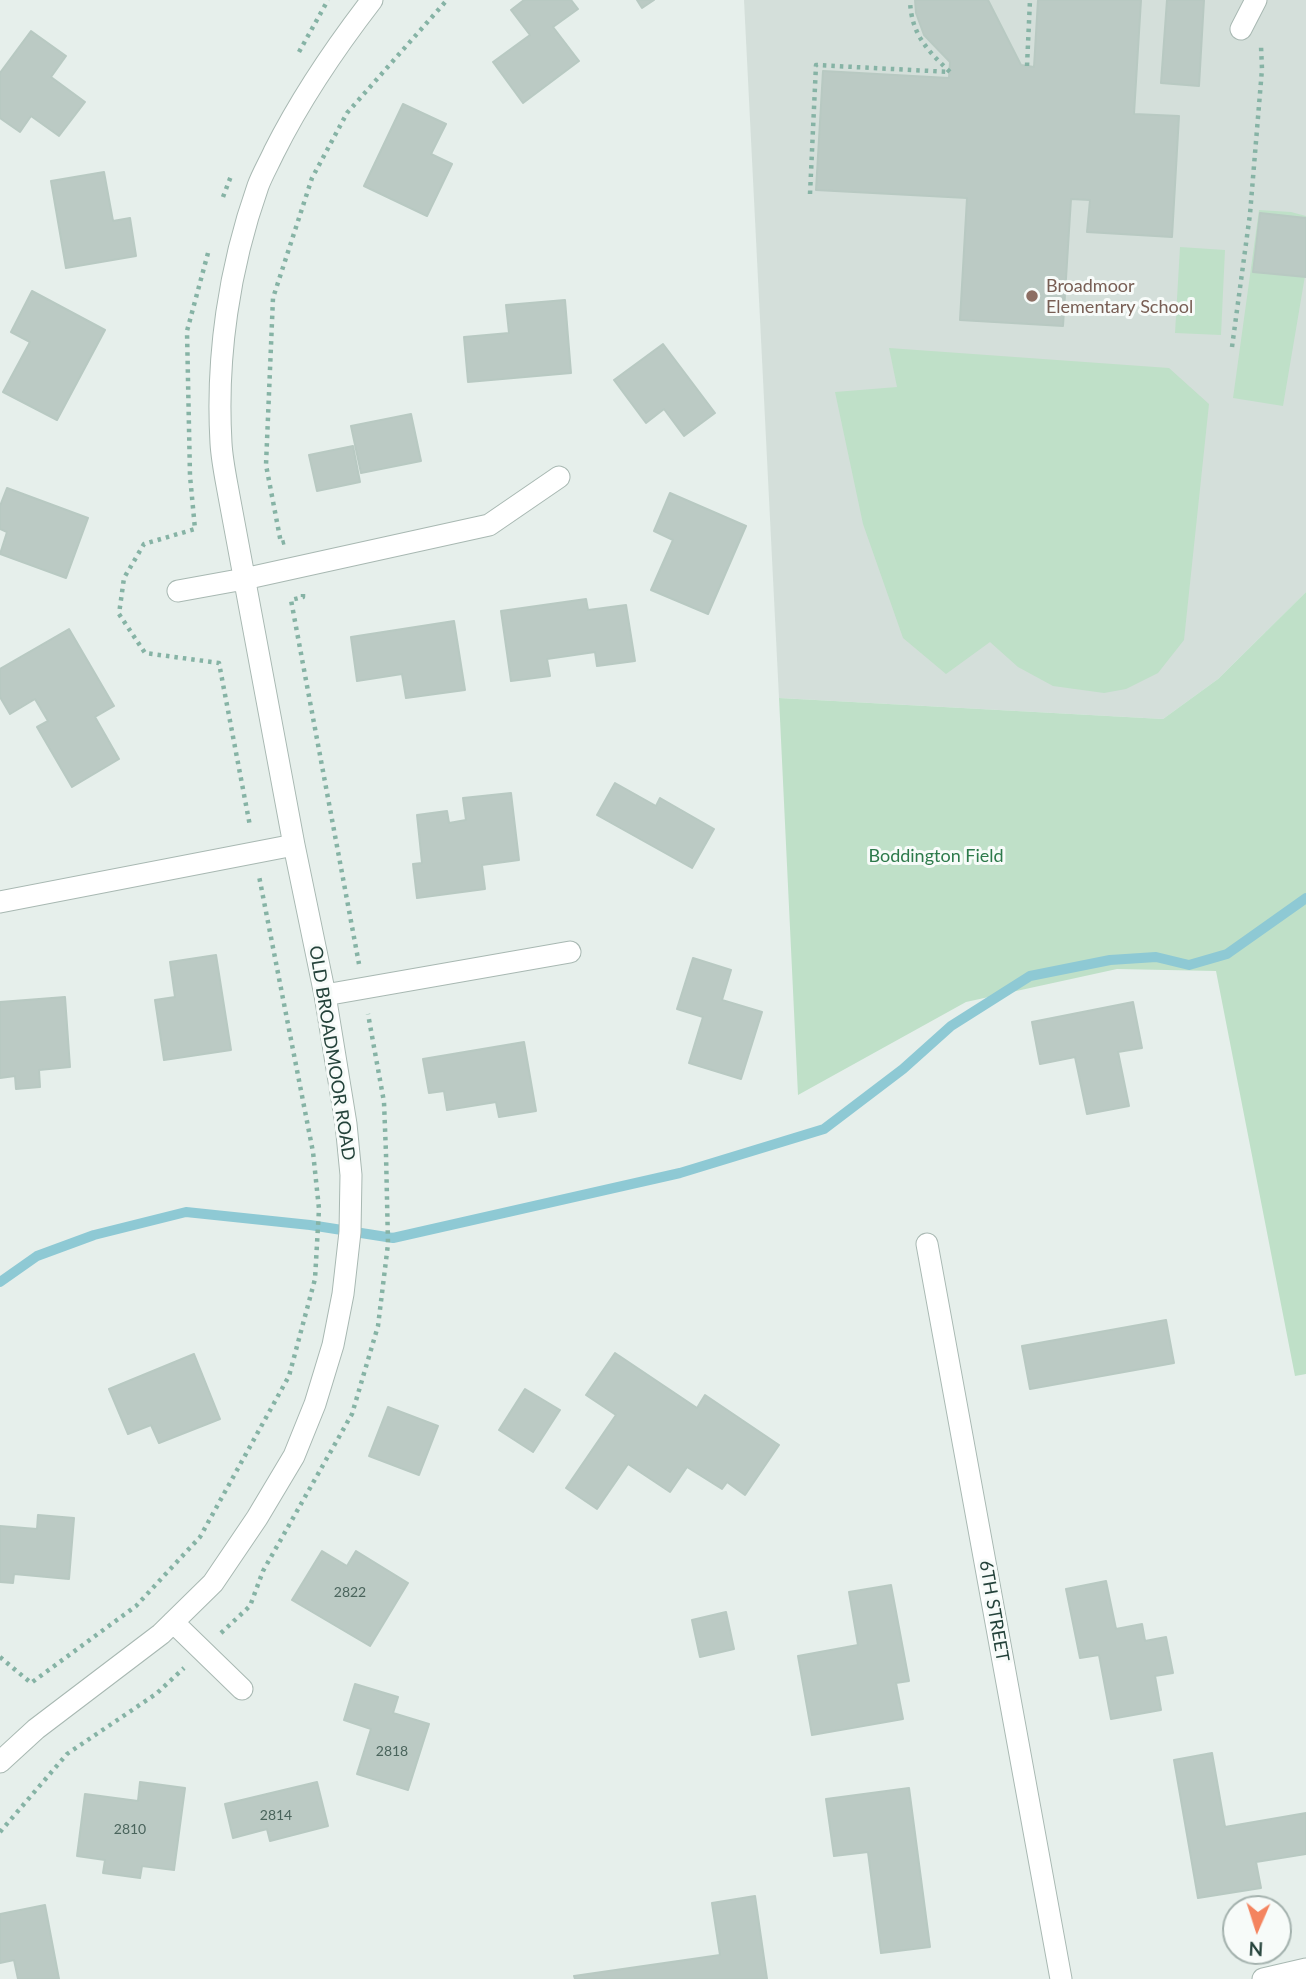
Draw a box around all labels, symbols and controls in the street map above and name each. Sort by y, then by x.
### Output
place label: Broadmoor Elementary School [1046,275,1193,318]
marker: Broadmoor Elementary School [1024,288,1040,304]
park label: Boddington Field [868,845,1004,867]
street label: OLD BROADMOOR ROAD [304,944,360,1162]
street label: 6TH STREET [974,1559,1014,1663]
house number: 2822 [334,1584,366,1600]
house number: 2818 [376,1743,408,1759]
house number: 2814 [260,1807,292,1823]
house number: 2810 [114,1821,146,1837]
north arrow [1222,1895,1292,1965]
text: N [1248,1938,1264,1961]

